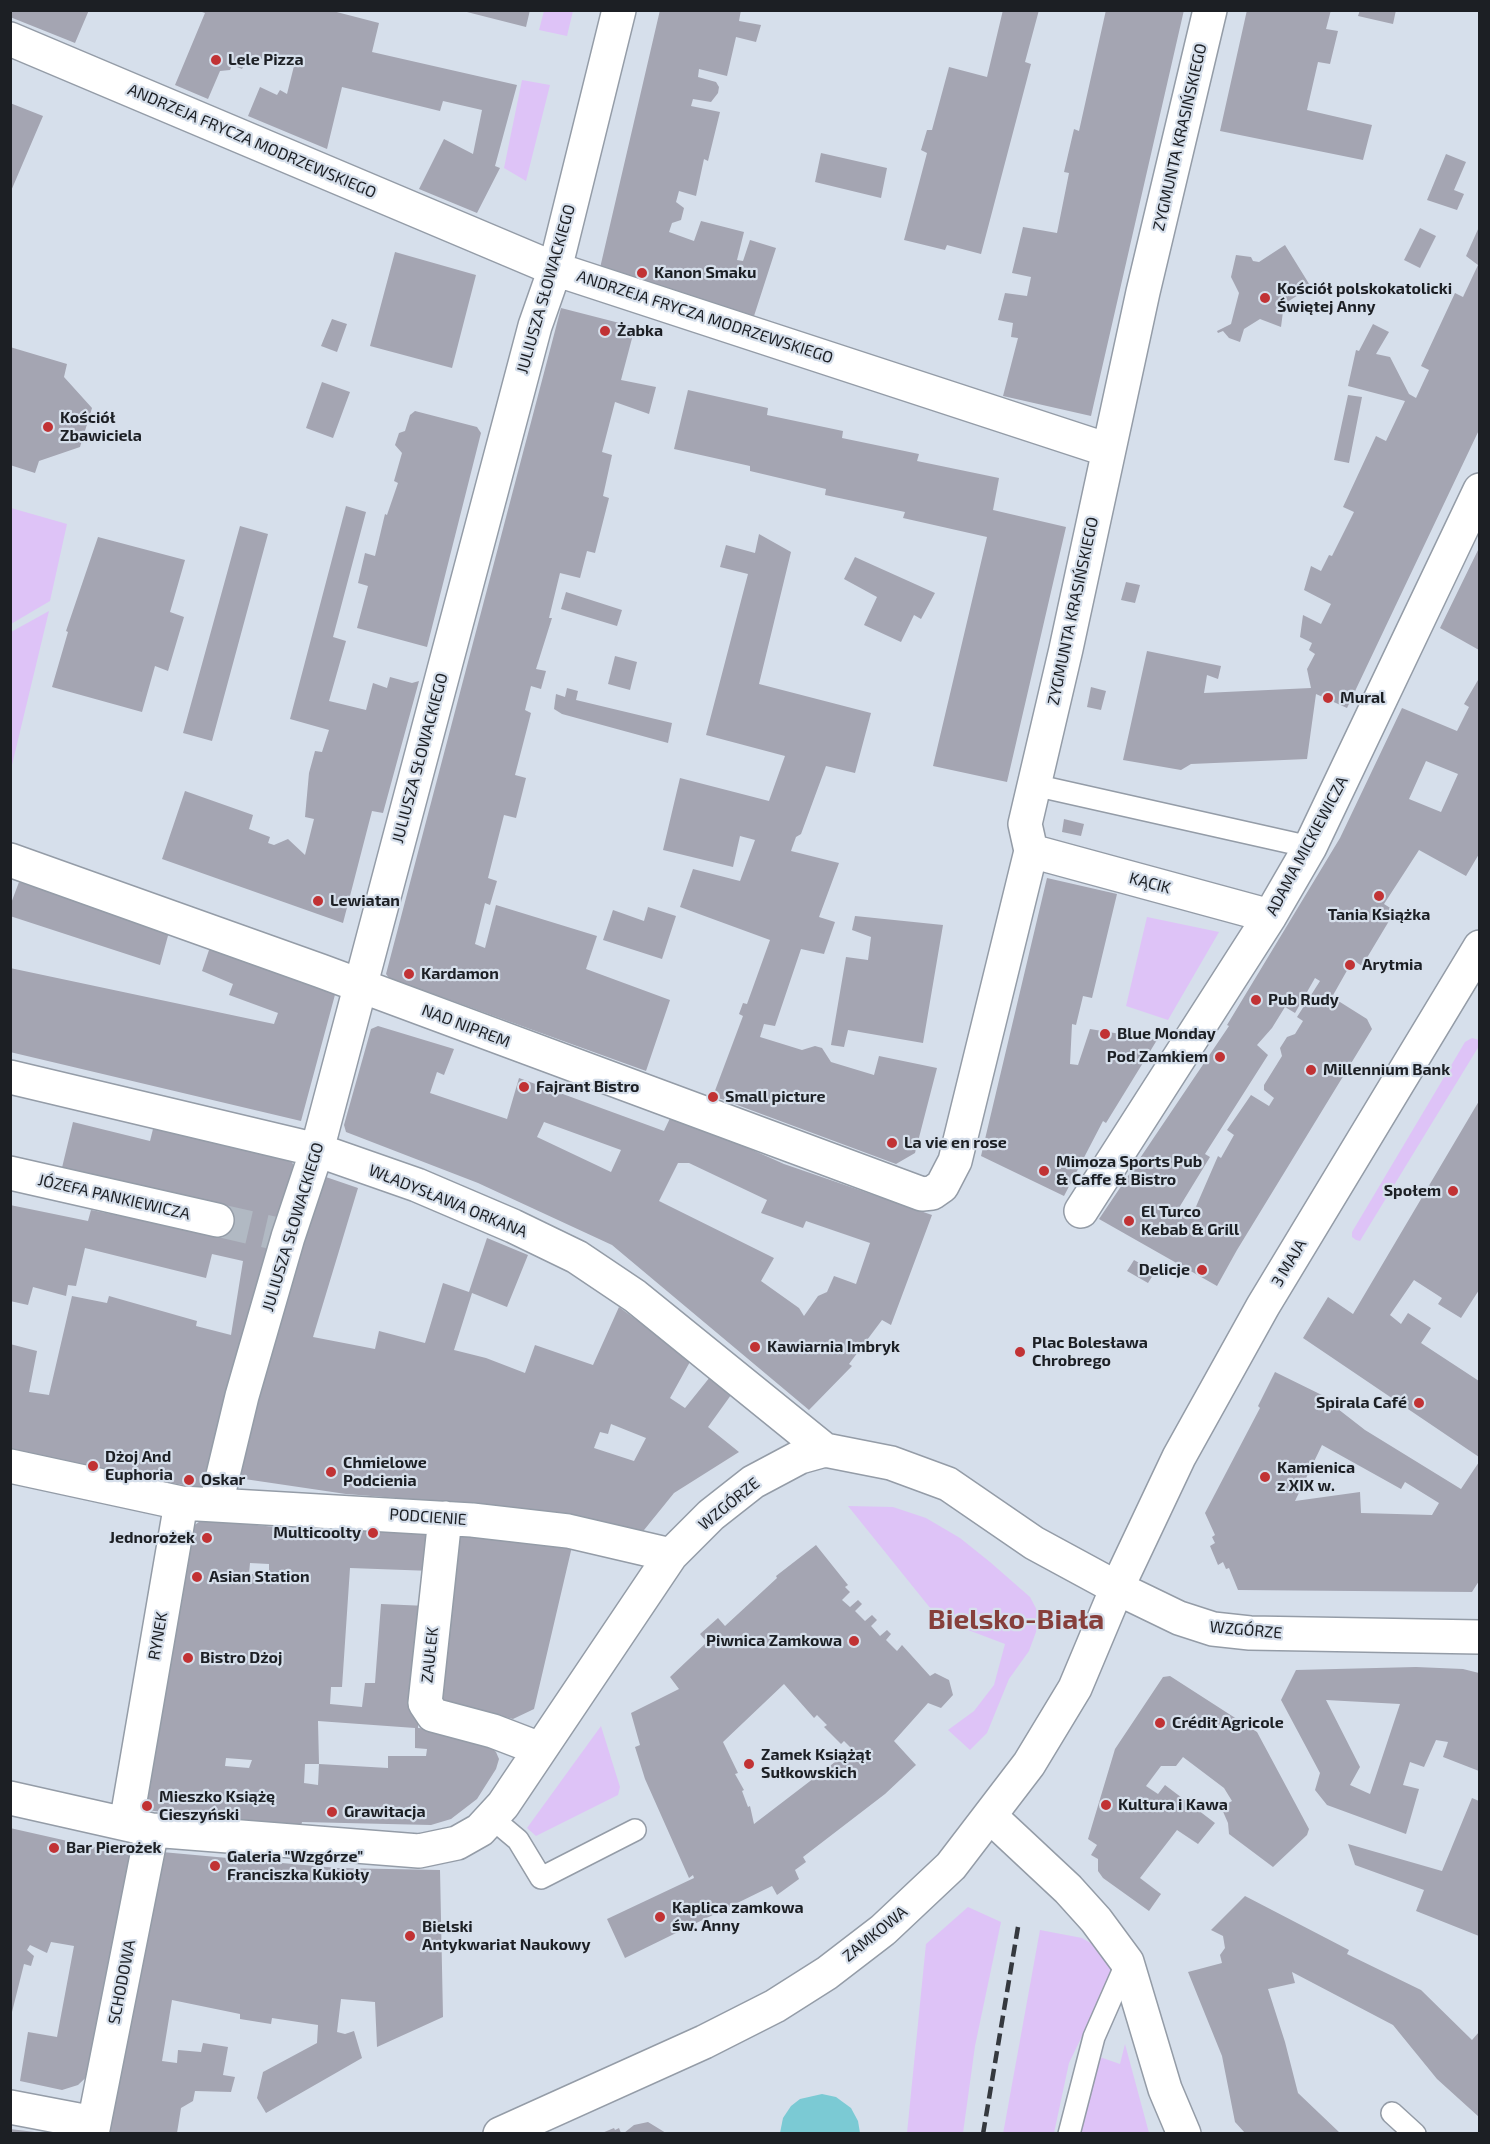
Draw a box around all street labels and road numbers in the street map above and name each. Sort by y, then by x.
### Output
street label: ZYGMUNTA KRASIŃSKIEGO [1149,41,1211,233]
street label: ANDRZEJA FRYCZA MODRZEWSKIEGO [125,80,379,202]
street label: JULIUSZA SŁOWACKIEGO [513,202,579,376]
street label: ANDRZEJA FRYCZA MODRZEWSKIEGO [574,266,836,368]
street label: ZYGMUNTA KRASIŃSKIEGO [1044,515,1102,707]
street label: JULIUSZA SŁOWACKIEGO [388,671,452,845]
street label: ADAMA MICKIEWICZA [1262,773,1352,919]
street label: KĄCIK [1127,868,1173,898]
street label: NAD NIPREM [419,1000,513,1052]
street label: JULIUSZA SŁOWACKIEGO [258,1140,328,1314]
street label: WŁADYSŁAWA ORKANA [366,1160,530,1242]
street label: JÓZEFA PANKIEWICZA [36,1170,192,1224]
street label: 3 MAJA [1267,1236,1311,1290]
street label: WZGÓRZE [695,1474,763,1534]
street label: PODCIENIE [389,1505,467,1529]
street label: RYNEK [144,1610,172,1662]
street label: WZGÓRZE [1209,1617,1283,1643]
street label: ZAUŁEK [418,1626,442,1684]
street label: ZAMKOWA [839,1902,911,1966]
street label: SCHODOWA [104,1938,140,2026]

